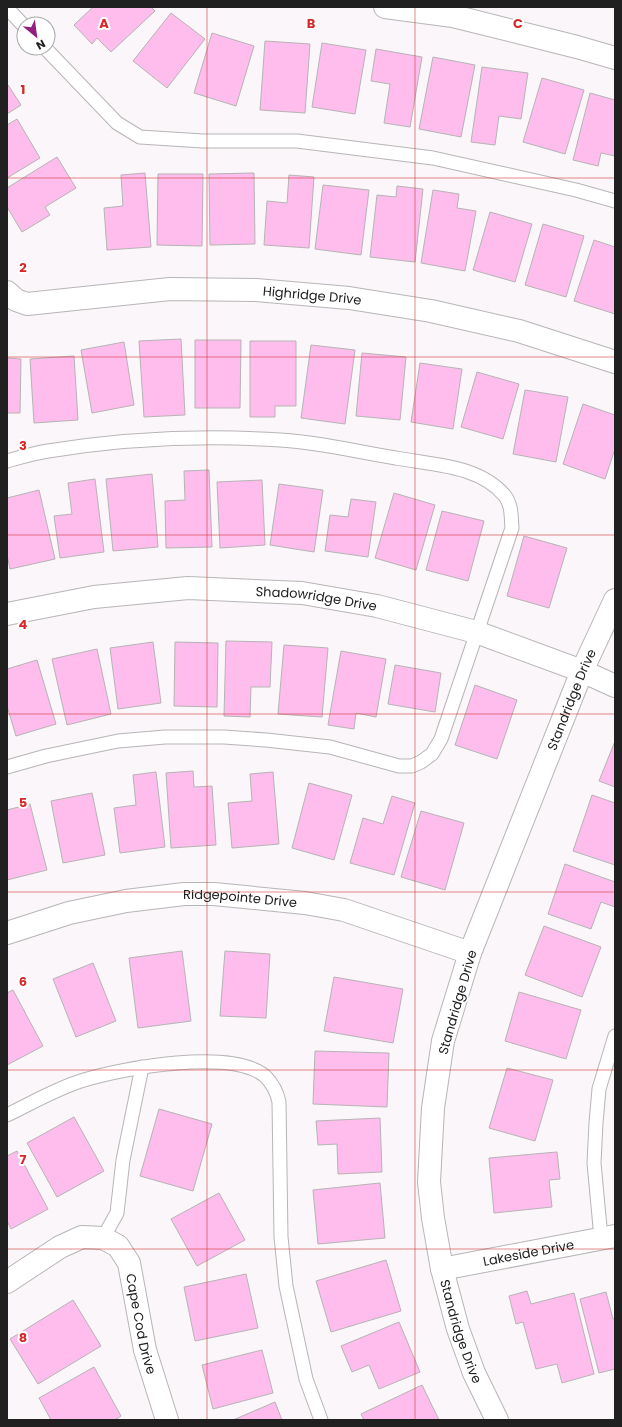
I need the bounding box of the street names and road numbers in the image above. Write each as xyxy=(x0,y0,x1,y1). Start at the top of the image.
street label: Highridge Drive xyxy=(262,282,363,310)
street label: Shadowridge Drive xyxy=(255,582,378,616)
street label: Standridge Drive xyxy=(542,646,601,753)
street label: Ridgepointe Drive xyxy=(183,885,298,912)
street label: Standridge Drive xyxy=(433,948,481,1057)
street label: Lakeside Drive xyxy=(481,1235,576,1271)
street label: Cape Cod Drive xyxy=(121,1272,161,1377)
street label: Standridge Drive xyxy=(435,1277,487,1387)

